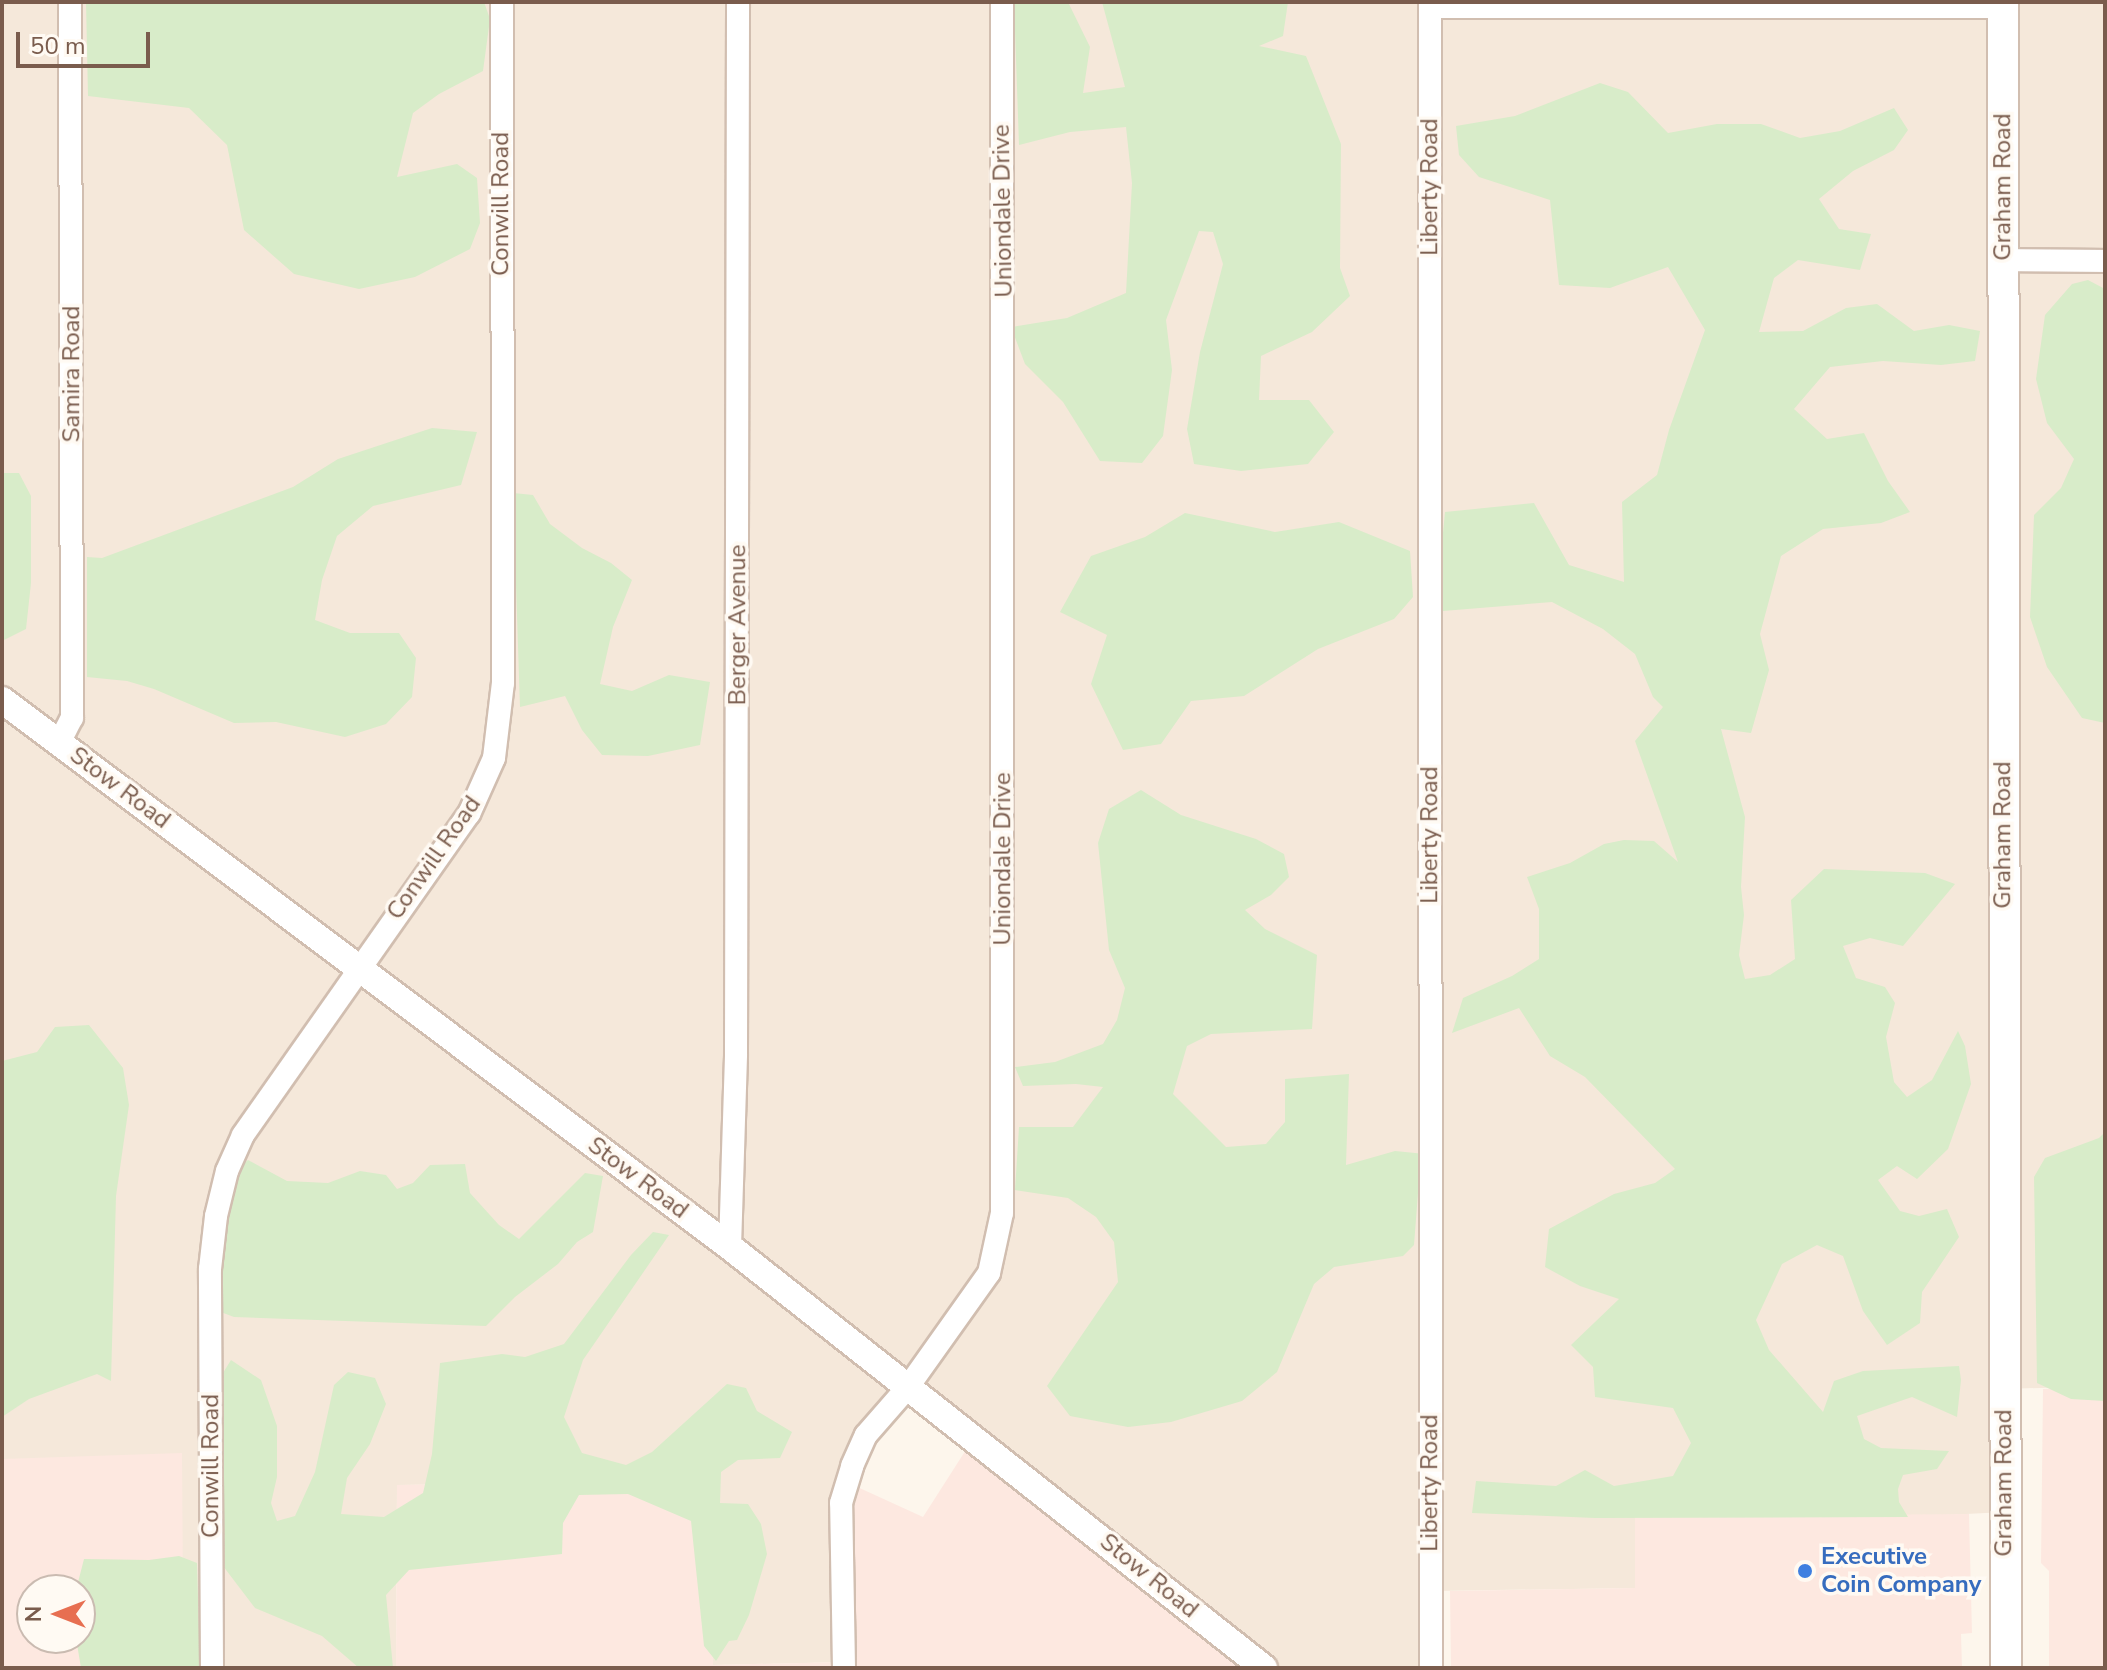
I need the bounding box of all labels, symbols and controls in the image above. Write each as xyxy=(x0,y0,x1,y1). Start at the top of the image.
scale bar xyxy=(20,16,154,66)
text: 50 m xyxy=(30,30,86,62)
street label: Graham Road xyxy=(1989,113,2017,261)
street label: Liberty Road xyxy=(1416,118,1444,256)
street label: Uniondale Drive xyxy=(987,124,1019,298)
street label: Conwill Road xyxy=(487,132,515,276)
street label: Samira Road xyxy=(58,306,86,442)
street label: Berger Avenue xyxy=(724,545,752,705)
street label: Stow Road xyxy=(64,741,176,835)
street label: Graham Road xyxy=(1989,761,2017,909)
street label: Liberty Road xyxy=(1416,766,1444,904)
street label: Uniondale Drive xyxy=(989,772,1017,946)
street label: Conwill Road xyxy=(381,791,487,925)
street label: Stow Road xyxy=(582,1131,694,1225)
street label: Conwill Road xyxy=(197,1394,225,1538)
street label: Graham Road xyxy=(1990,1409,2018,1557)
street label: Liberty Road xyxy=(1416,1414,1444,1552)
street label: Stow Road xyxy=(1094,1528,1204,1624)
place label: Executive Coin Company xyxy=(1821,1543,1981,1599)
marker: Executive Coin Company xyxy=(1796,1562,1814,1580)
north arrow xyxy=(16,1574,96,1654)
text: N xyxy=(19,1606,49,1622)

